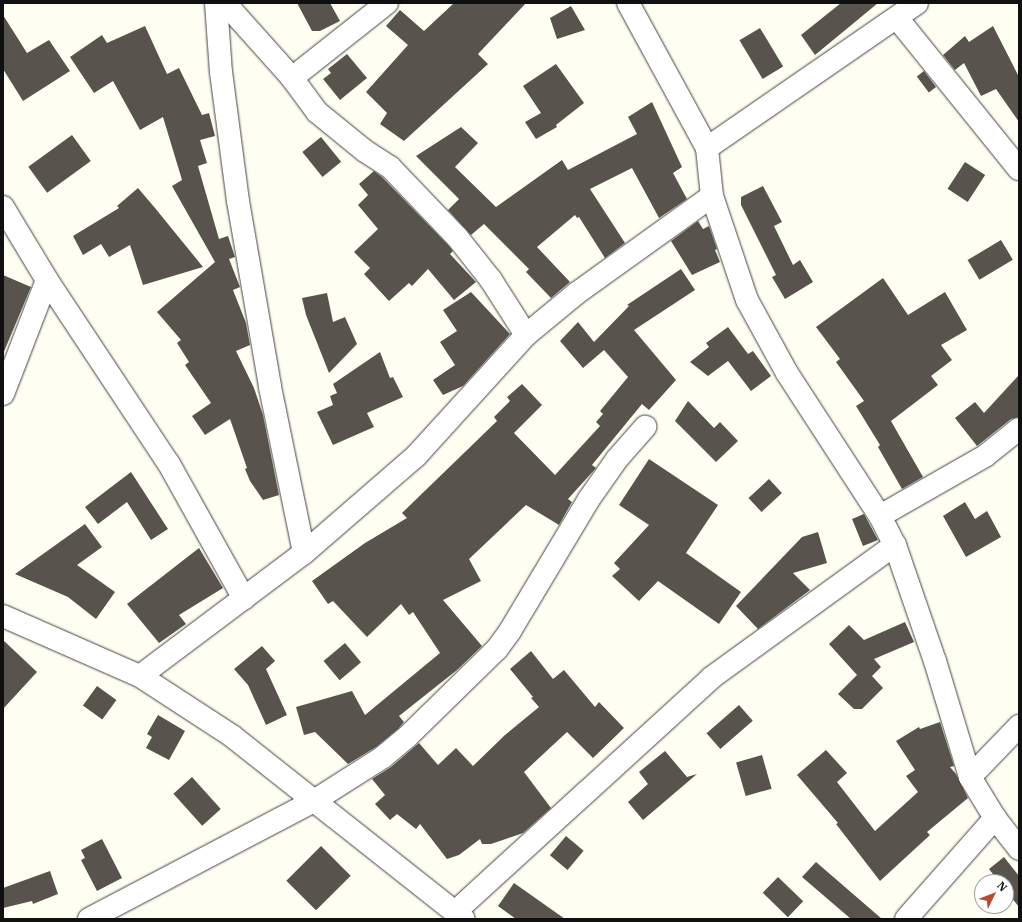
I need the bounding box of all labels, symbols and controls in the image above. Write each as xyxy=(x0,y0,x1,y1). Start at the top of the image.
north arrow xyxy=(974,874,1014,914)
text: N xyxy=(994,879,1010,894)

